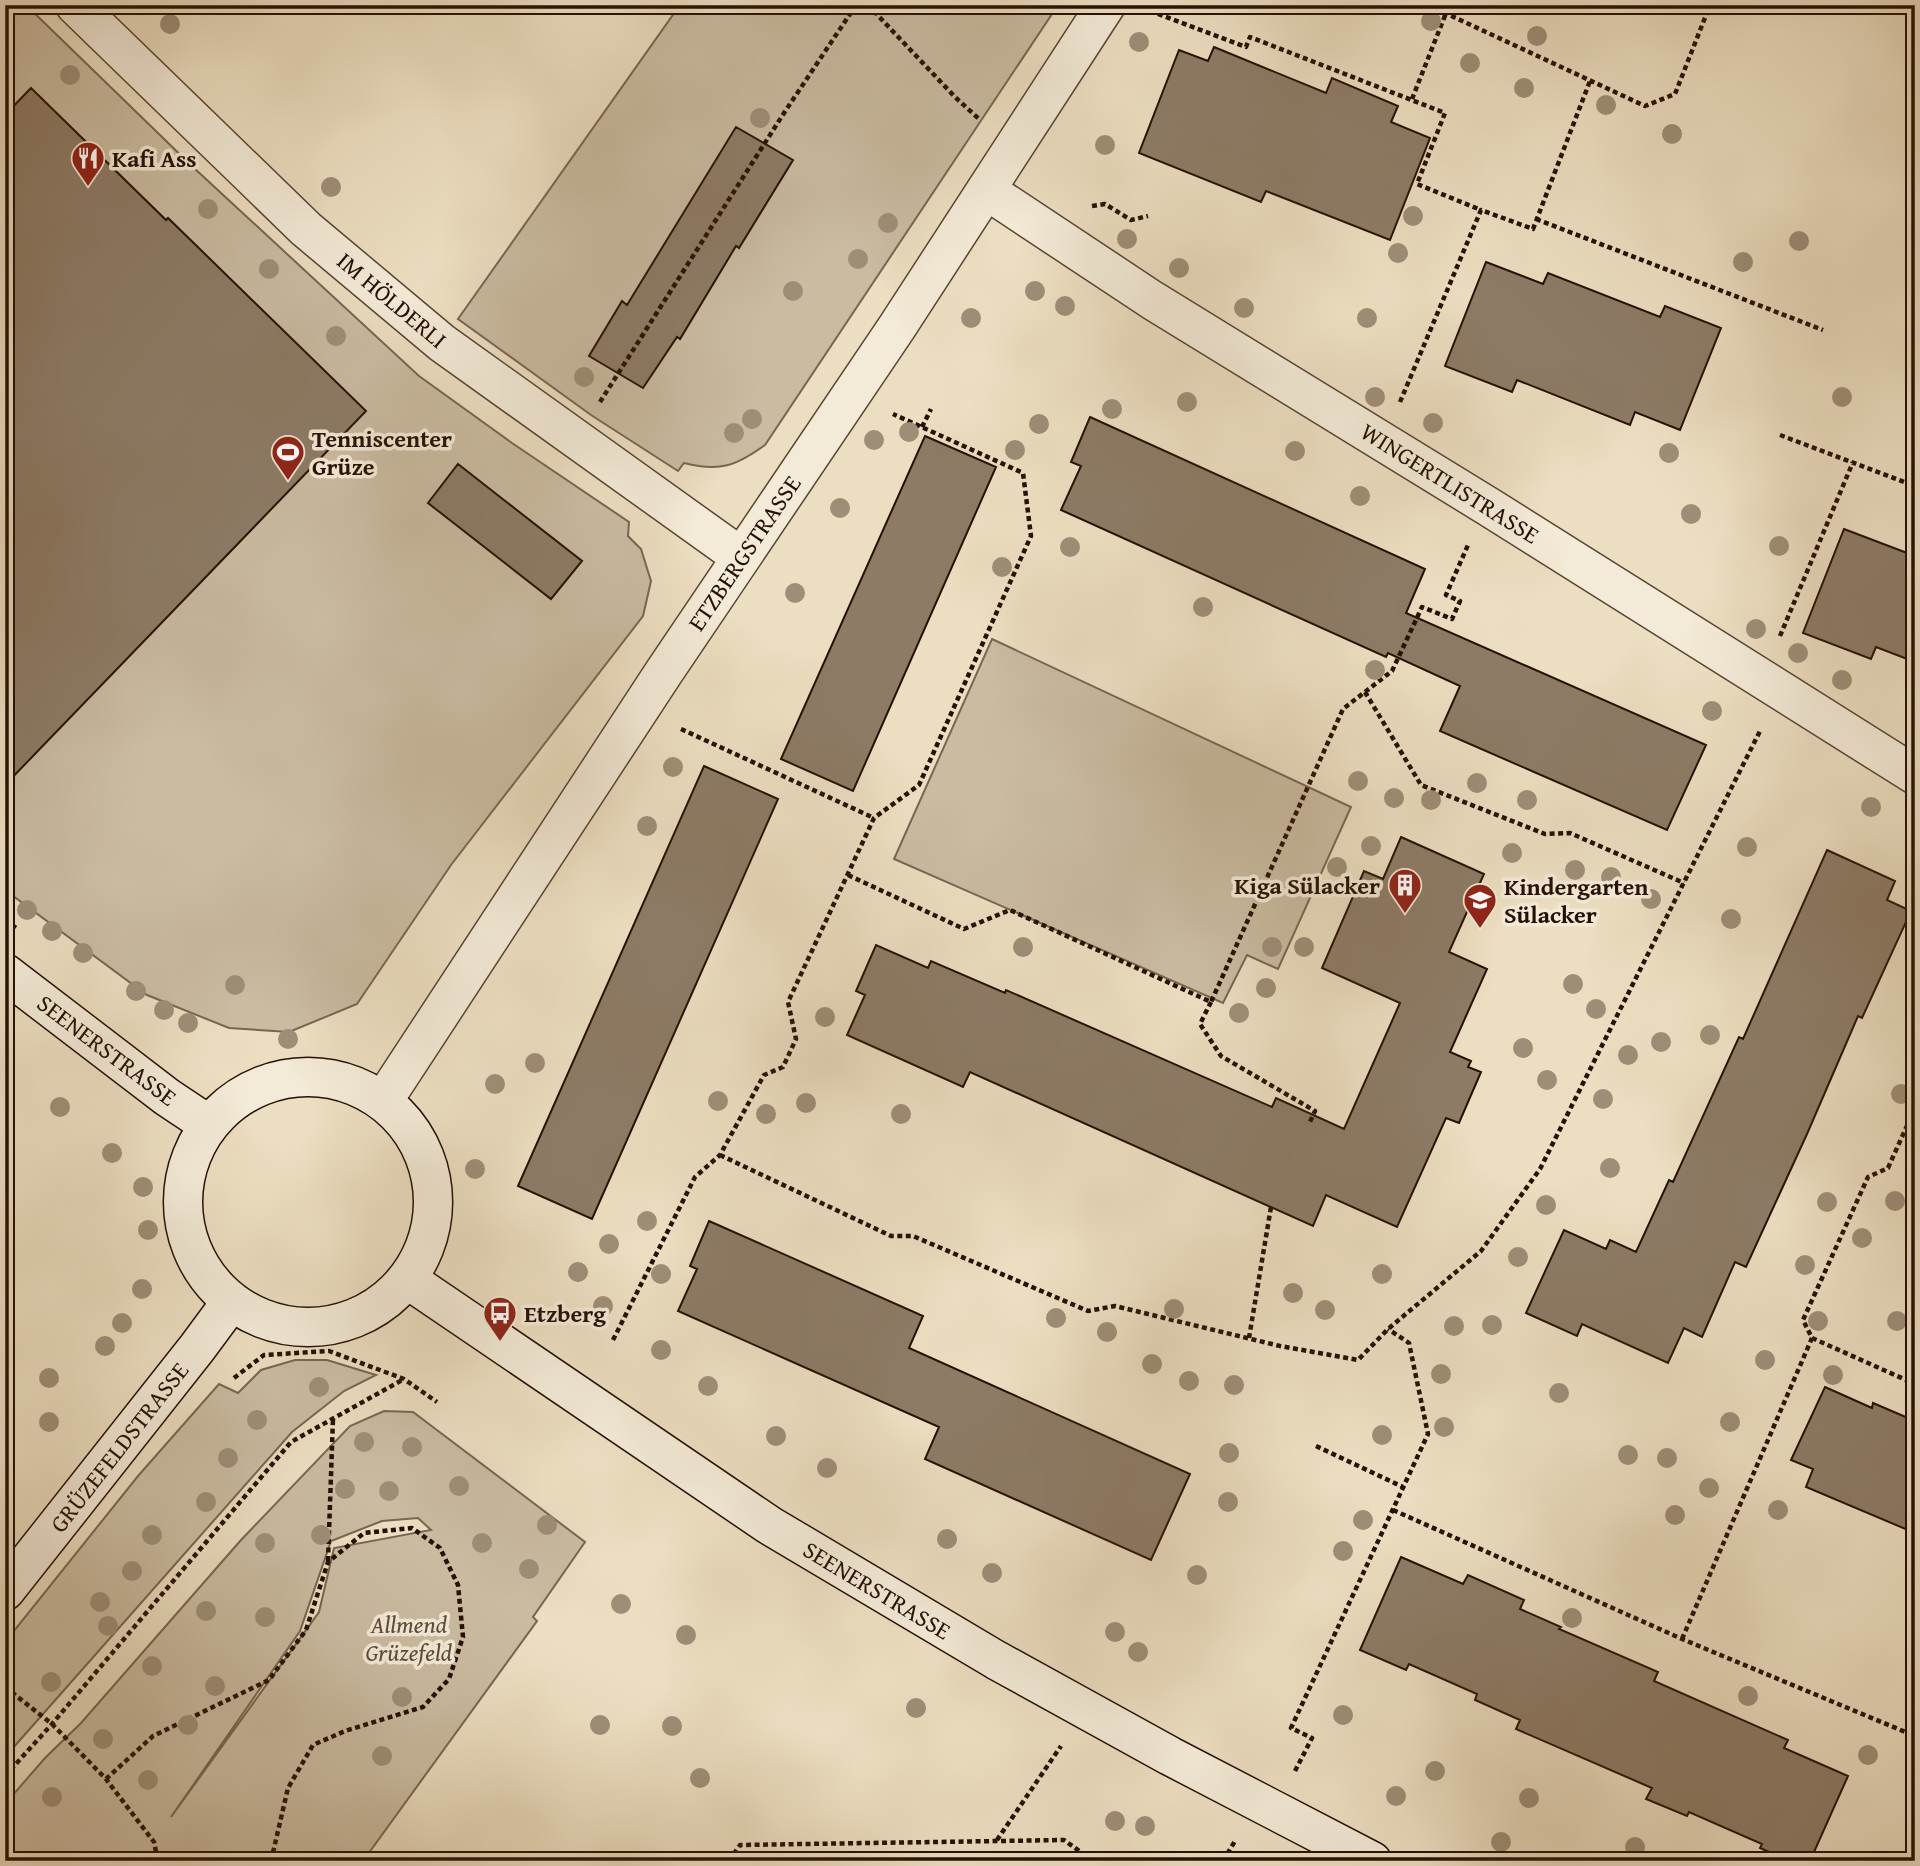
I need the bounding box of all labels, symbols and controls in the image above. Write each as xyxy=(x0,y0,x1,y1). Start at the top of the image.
restaurant icon: Kafi Ass xyxy=(69,139,107,188)
place label: Kafi Ass xyxy=(112,141,197,176)
street label: IM HÖLDERLI xyxy=(329,243,455,357)
street label: WINGERTLISTRASSE xyxy=(1354,414,1546,552)
place label: Tenniscenter Grüze xyxy=(312,421,452,484)
sports icon: Tenniscenter Grüze xyxy=(269,433,307,482)
street label: ETZBERGSTRASSE xyxy=(679,468,809,638)
building icon: Kiga Sülacker xyxy=(1386,866,1424,915)
place label: Kiga Sülacker xyxy=(1234,868,1380,903)
place label: Kindergarten Sülacker xyxy=(1504,869,1648,932)
school or university icon: Kindergarten Sülacker xyxy=(1461,881,1499,930)
street label: SEENERSTRASSE xyxy=(30,986,184,1114)
bus stop icon: Etzberg xyxy=(481,1294,519,1343)
place label: Etzberg xyxy=(524,1296,606,1331)
street label: GRÜZEFELDSTRASSE xyxy=(41,1354,197,1540)
street label: SEENERSTRASSE xyxy=(797,1532,957,1648)
park label: Allmend Grüzefeld xyxy=(366,1607,453,1670)

